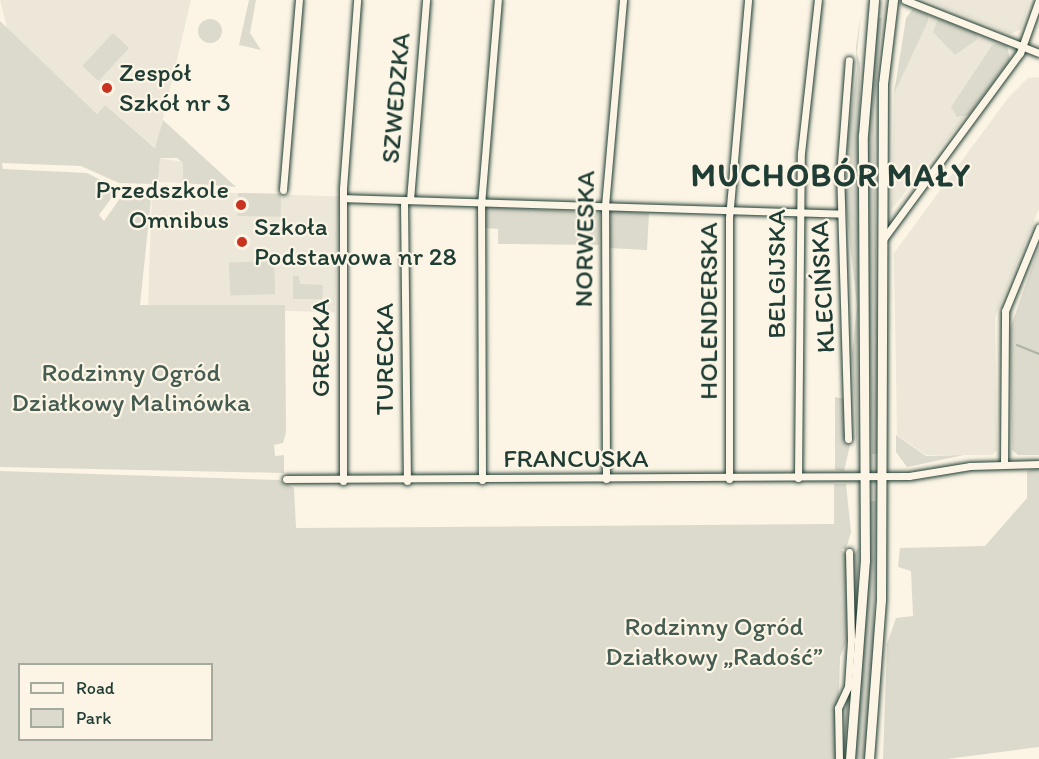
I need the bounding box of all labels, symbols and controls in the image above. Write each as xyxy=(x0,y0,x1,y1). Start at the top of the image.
street label: SZWEDZKA xyxy=(375,31,417,165)
place label: Zespół Szkół nr 3 xyxy=(119,57,230,118)
marker: Zespół Szkół nr 3 xyxy=(100,81,114,95)
district label: MUCHOBÓR MAŁY xyxy=(689,156,973,194)
street label: NORWESKA xyxy=(568,170,602,308)
place label: Przedszkole Omnibus xyxy=(96,174,229,236)
marker: Przedszkole Omnibus xyxy=(234,198,248,212)
street label: BELGIJSKA xyxy=(761,209,793,339)
place label: Szkoła Podstawowa nr 28 xyxy=(254,211,456,272)
street label: KLECIŃSKA xyxy=(804,220,842,354)
street label: HOLENDERSKA xyxy=(693,222,725,400)
marker: Szkoła Podstawowa nr 28 xyxy=(235,235,249,249)
street label: GRECKA xyxy=(305,299,337,397)
street label: TURECKA xyxy=(369,303,401,415)
park label: Rodzinny Ogród Działkowy Malinówka xyxy=(12,357,250,418)
street label: FRANCUSKA xyxy=(503,443,649,475)
park label: Rodzinny Ogród Działkowy „Radość” xyxy=(605,611,823,672)
legend xyxy=(18,663,213,741)
text: Road xyxy=(76,677,115,699)
text: Park xyxy=(76,707,111,729)

